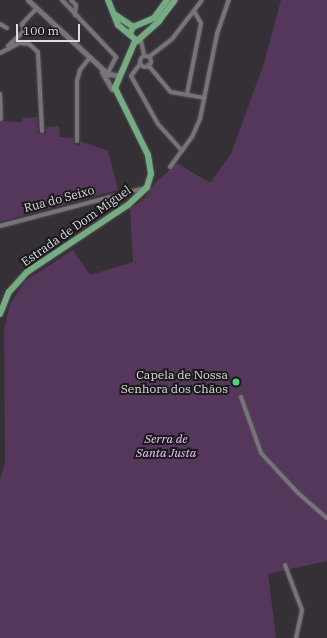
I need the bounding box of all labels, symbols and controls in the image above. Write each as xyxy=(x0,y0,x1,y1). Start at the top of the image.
scale bar xyxy=(18,16,82,42)
text: 100 m xyxy=(23,23,59,38)
street label: Estrada de Dom Miguel xyxy=(18,183,134,269)
street label: Rua do Seixo xyxy=(22,183,96,215)
place label: Capela de Nossa Senhora dos Chãos xyxy=(121,368,228,396)
marker: Capela de Nossa Senhora dos Chãos xyxy=(231,377,241,387)
park label: Serra de Santa Justa xyxy=(136,432,196,460)

